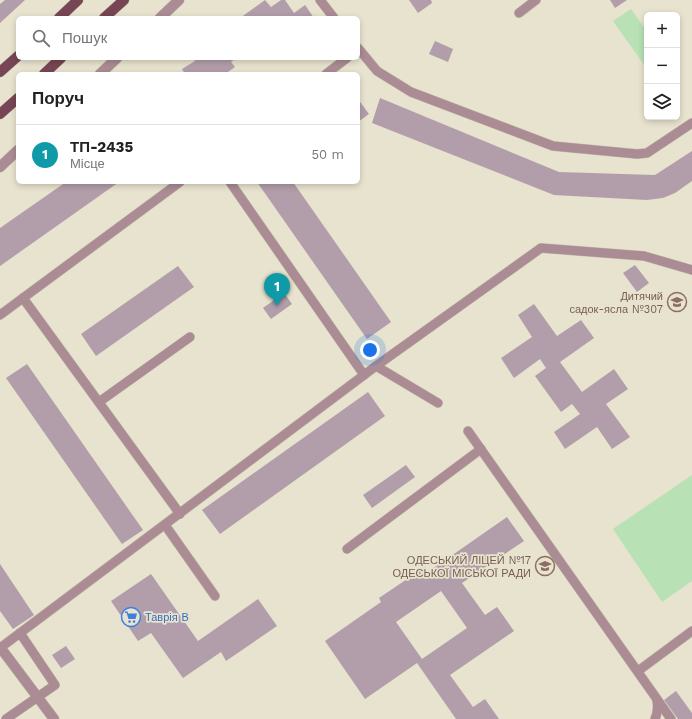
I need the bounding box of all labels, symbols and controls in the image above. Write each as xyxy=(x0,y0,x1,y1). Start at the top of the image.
map controls xyxy=(644,12,680,120)
button: + xyxy=(644,12,680,48)
search box xyxy=(16,16,360,60)
icon: search xyxy=(30,27,52,49)
text: Пошук xyxy=(62,29,107,47)
button: − xyxy=(644,48,680,84)
button: layers xyxy=(644,84,680,120)
text: Поруч xyxy=(32,88,84,108)
text: ТП-2435 xyxy=(70,138,133,156)
text: 1 xyxy=(42,147,48,162)
text: 50 m xyxy=(312,147,344,162)
text: Місце xyxy=(70,156,105,171)
pin: 1 xyxy=(264,273,290,306)
place label: Дитячий садок-ясла №307 xyxy=(569,290,663,316)
school or university icon: Дитячий садок-ясла №307 xyxy=(666,291,688,313)
your location xyxy=(360,340,380,360)
place label: ОДЕСЬКИЙ ЛІЦЕЙ №17 ОДЕСЬКОЇ МІСЬКОЇ РАДИ xyxy=(392,554,531,580)
school or university icon: ОДЕСЬКИЙ ЛІЦЕЙ №17 ОДЕСЬКОЇ МІСЬКОЇ РАДИ xyxy=(534,555,556,577)
supermarket icon: Таврія В xyxy=(120,606,142,628)
place label: Таврія В xyxy=(145,611,189,624)

